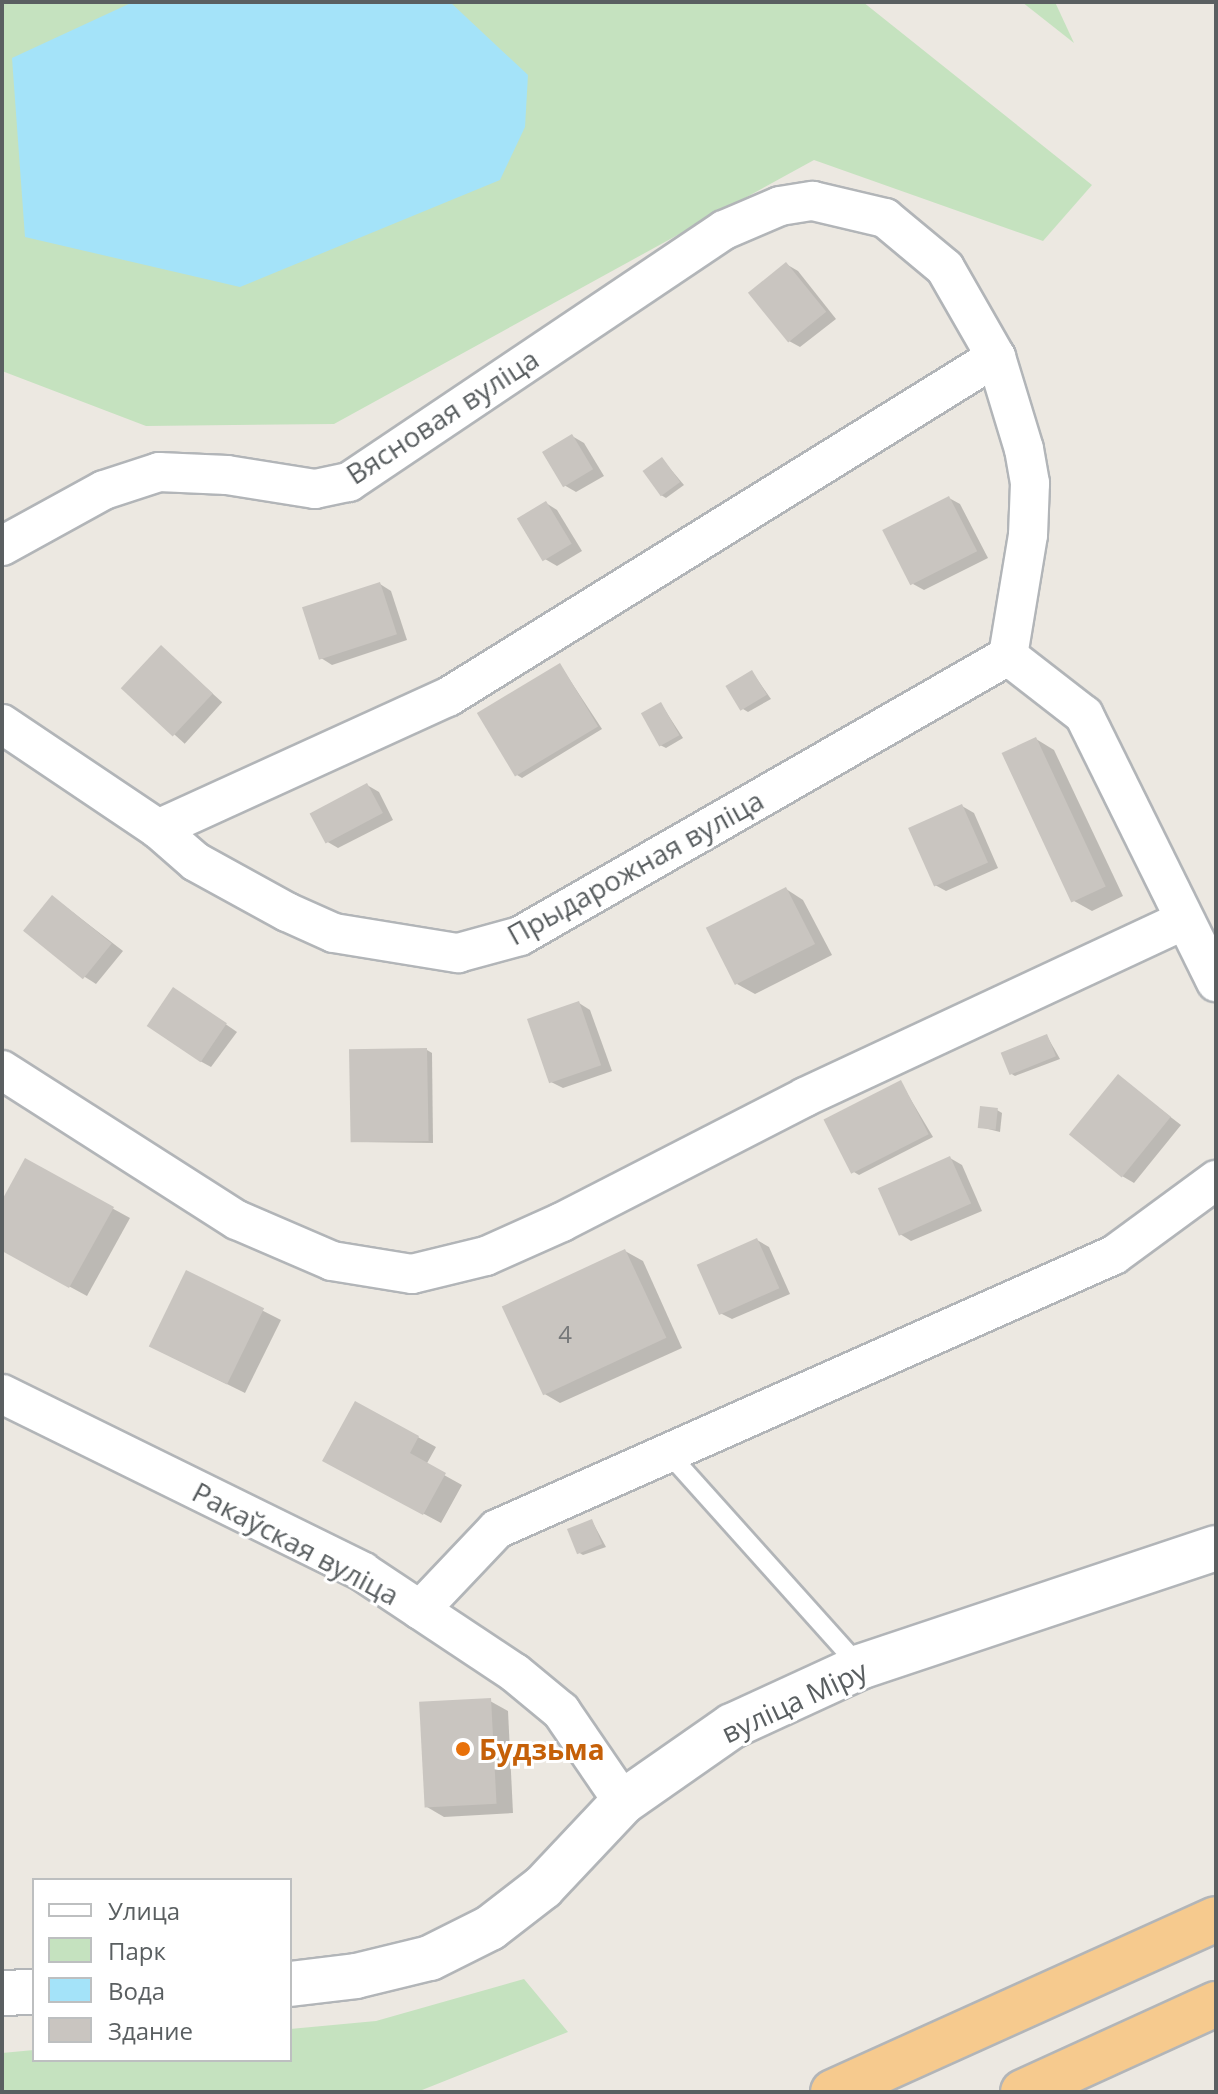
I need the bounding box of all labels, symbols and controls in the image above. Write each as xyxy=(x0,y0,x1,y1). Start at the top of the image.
street label: Вясновая вуліца xyxy=(340,341,544,491)
street label: Прыдарожная вуліца xyxy=(501,783,769,951)
house number: 4 xyxy=(558,1320,572,1348)
street label: Ракаўская вуліца xyxy=(187,1474,405,1612)
street label: вуліца Міру xyxy=(716,1653,872,1749)
place label: Будзьма xyxy=(479,1732,605,1766)
marker: Будзьма xyxy=(454,1740,472,1758)
legend xyxy=(32,1878,292,2062)
text: Улица xyxy=(108,1894,180,1927)
text: Парк xyxy=(108,1934,166,1967)
text: Вода xyxy=(108,1974,165,2007)
text: Здание xyxy=(108,2014,193,2047)

